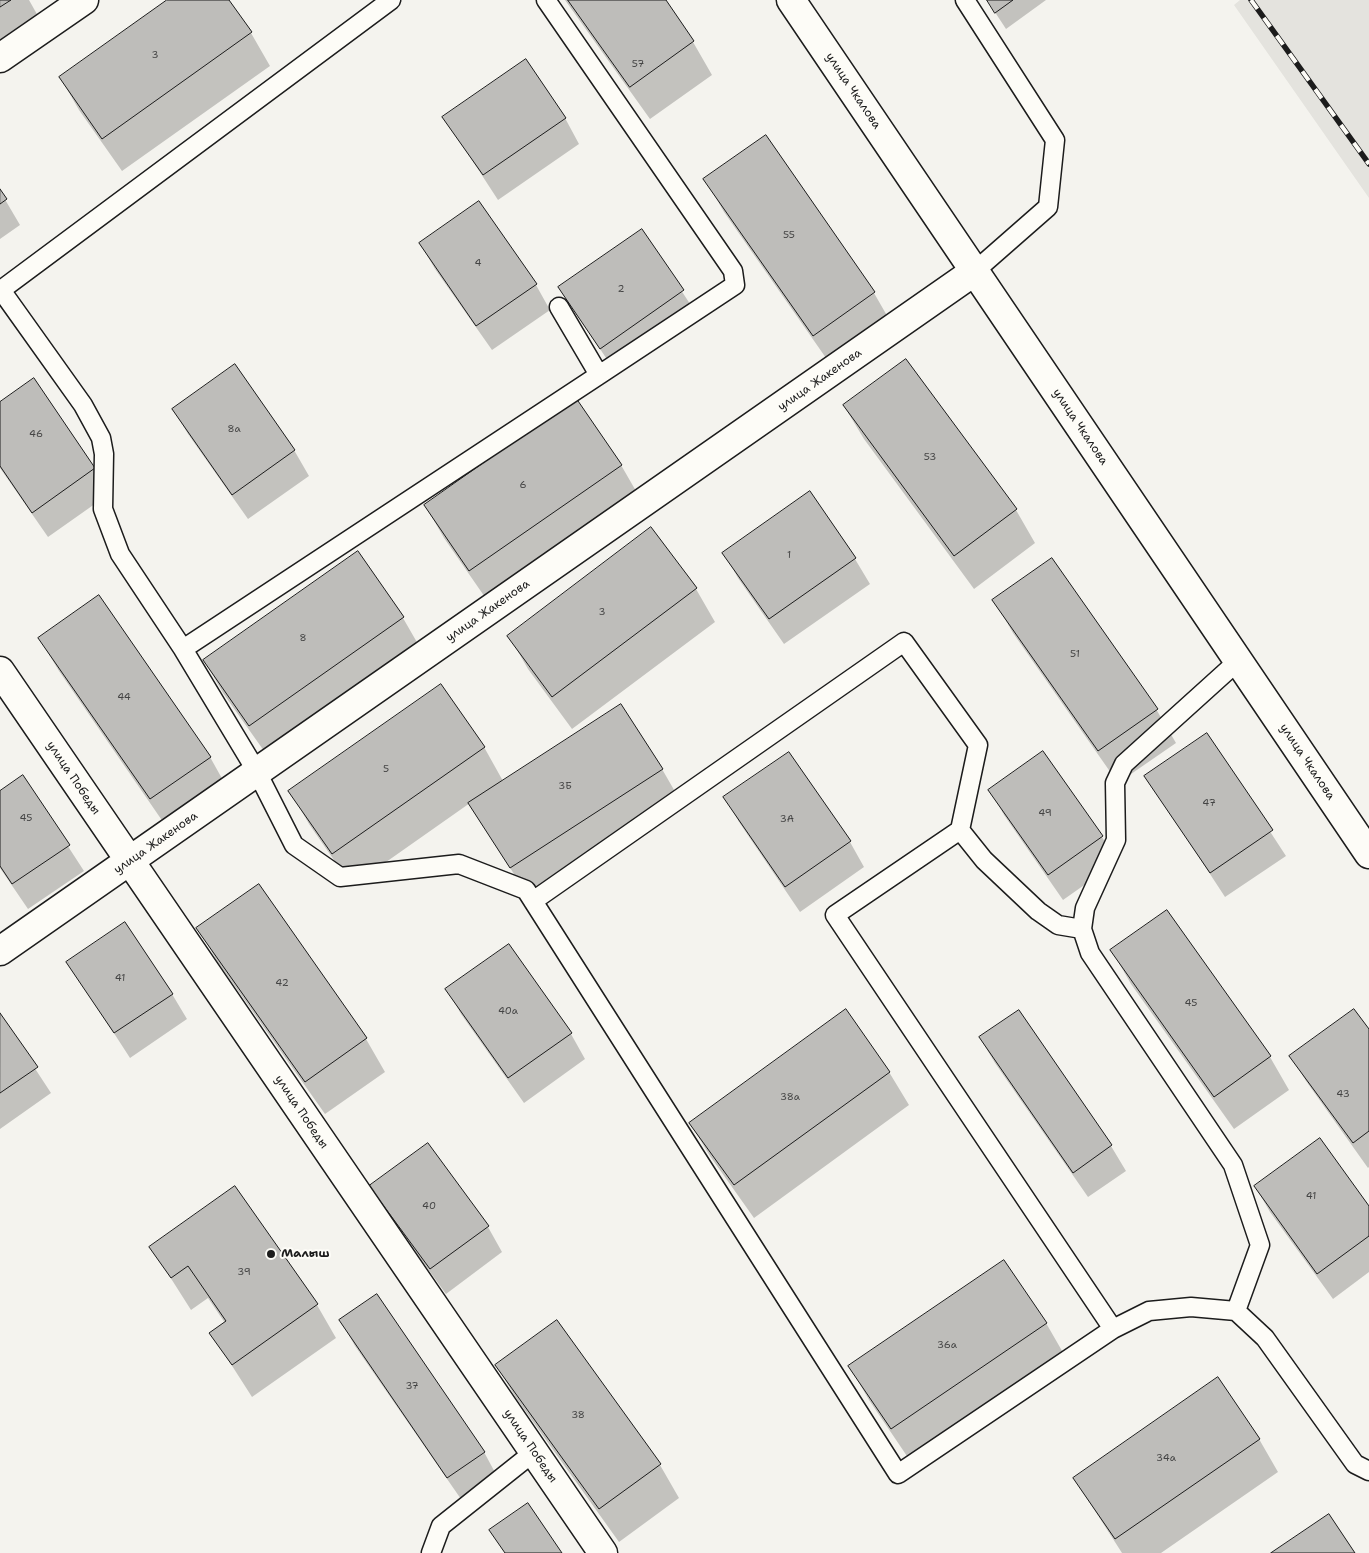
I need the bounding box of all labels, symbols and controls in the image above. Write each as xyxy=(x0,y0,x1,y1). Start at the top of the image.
house number: 3 xyxy=(152,49,158,61)
street label: улица Чкалова xyxy=(822,50,884,132)
house number: 57 xyxy=(632,58,644,70)
house number: 55 xyxy=(783,229,795,241)
house number: 4 xyxy=(475,257,481,269)
house number: 2 xyxy=(618,283,624,295)
street label: улица Жакенова xyxy=(775,346,865,414)
street label: улица Чкалова xyxy=(1049,386,1111,468)
house number: 8а xyxy=(227,423,241,435)
house number: 46 xyxy=(29,428,43,440)
house number: 53 xyxy=(924,451,936,463)
house number: 6 xyxy=(520,479,526,491)
house number: 1 xyxy=(787,549,791,561)
street label: улица Жакенова xyxy=(443,577,533,645)
house number: 3 xyxy=(599,606,605,618)
house number: 8 xyxy=(300,632,306,644)
house number: 51 xyxy=(1070,648,1080,660)
house number: 44 xyxy=(117,691,131,703)
street label: улица Чкалова xyxy=(1276,721,1338,803)
street label: улица Победы xyxy=(43,739,103,817)
house number: 5 xyxy=(383,763,389,775)
house number: 3Б xyxy=(558,780,572,792)
house number: 47 xyxy=(1202,797,1216,809)
house number: 49 xyxy=(1038,807,1052,819)
street label: улица Жакенова xyxy=(111,809,201,877)
house number: 45 xyxy=(20,812,32,824)
house number: 3А xyxy=(780,813,794,825)
house number: 41 xyxy=(115,972,125,984)
house number: 42 xyxy=(275,977,289,989)
house number: 45 xyxy=(1185,997,1197,1009)
house number: 40а xyxy=(498,1005,518,1017)
street label: улица Победы xyxy=(271,1073,331,1151)
house number: 43 xyxy=(1336,1088,1350,1100)
house number: 38а xyxy=(780,1091,800,1103)
house number: 41 xyxy=(1306,1190,1316,1202)
house number: 40 xyxy=(422,1200,436,1212)
place label: Малыш xyxy=(281,1247,329,1261)
marker: Малыш xyxy=(265,1248,277,1260)
house number: 39 xyxy=(237,1266,251,1278)
house number: 36а xyxy=(937,1339,957,1351)
house number: 37 xyxy=(405,1380,419,1392)
street label: улица Победы xyxy=(500,1407,560,1485)
house number: 38 xyxy=(571,1409,585,1421)
house number: 34а xyxy=(1156,1452,1176,1464)

